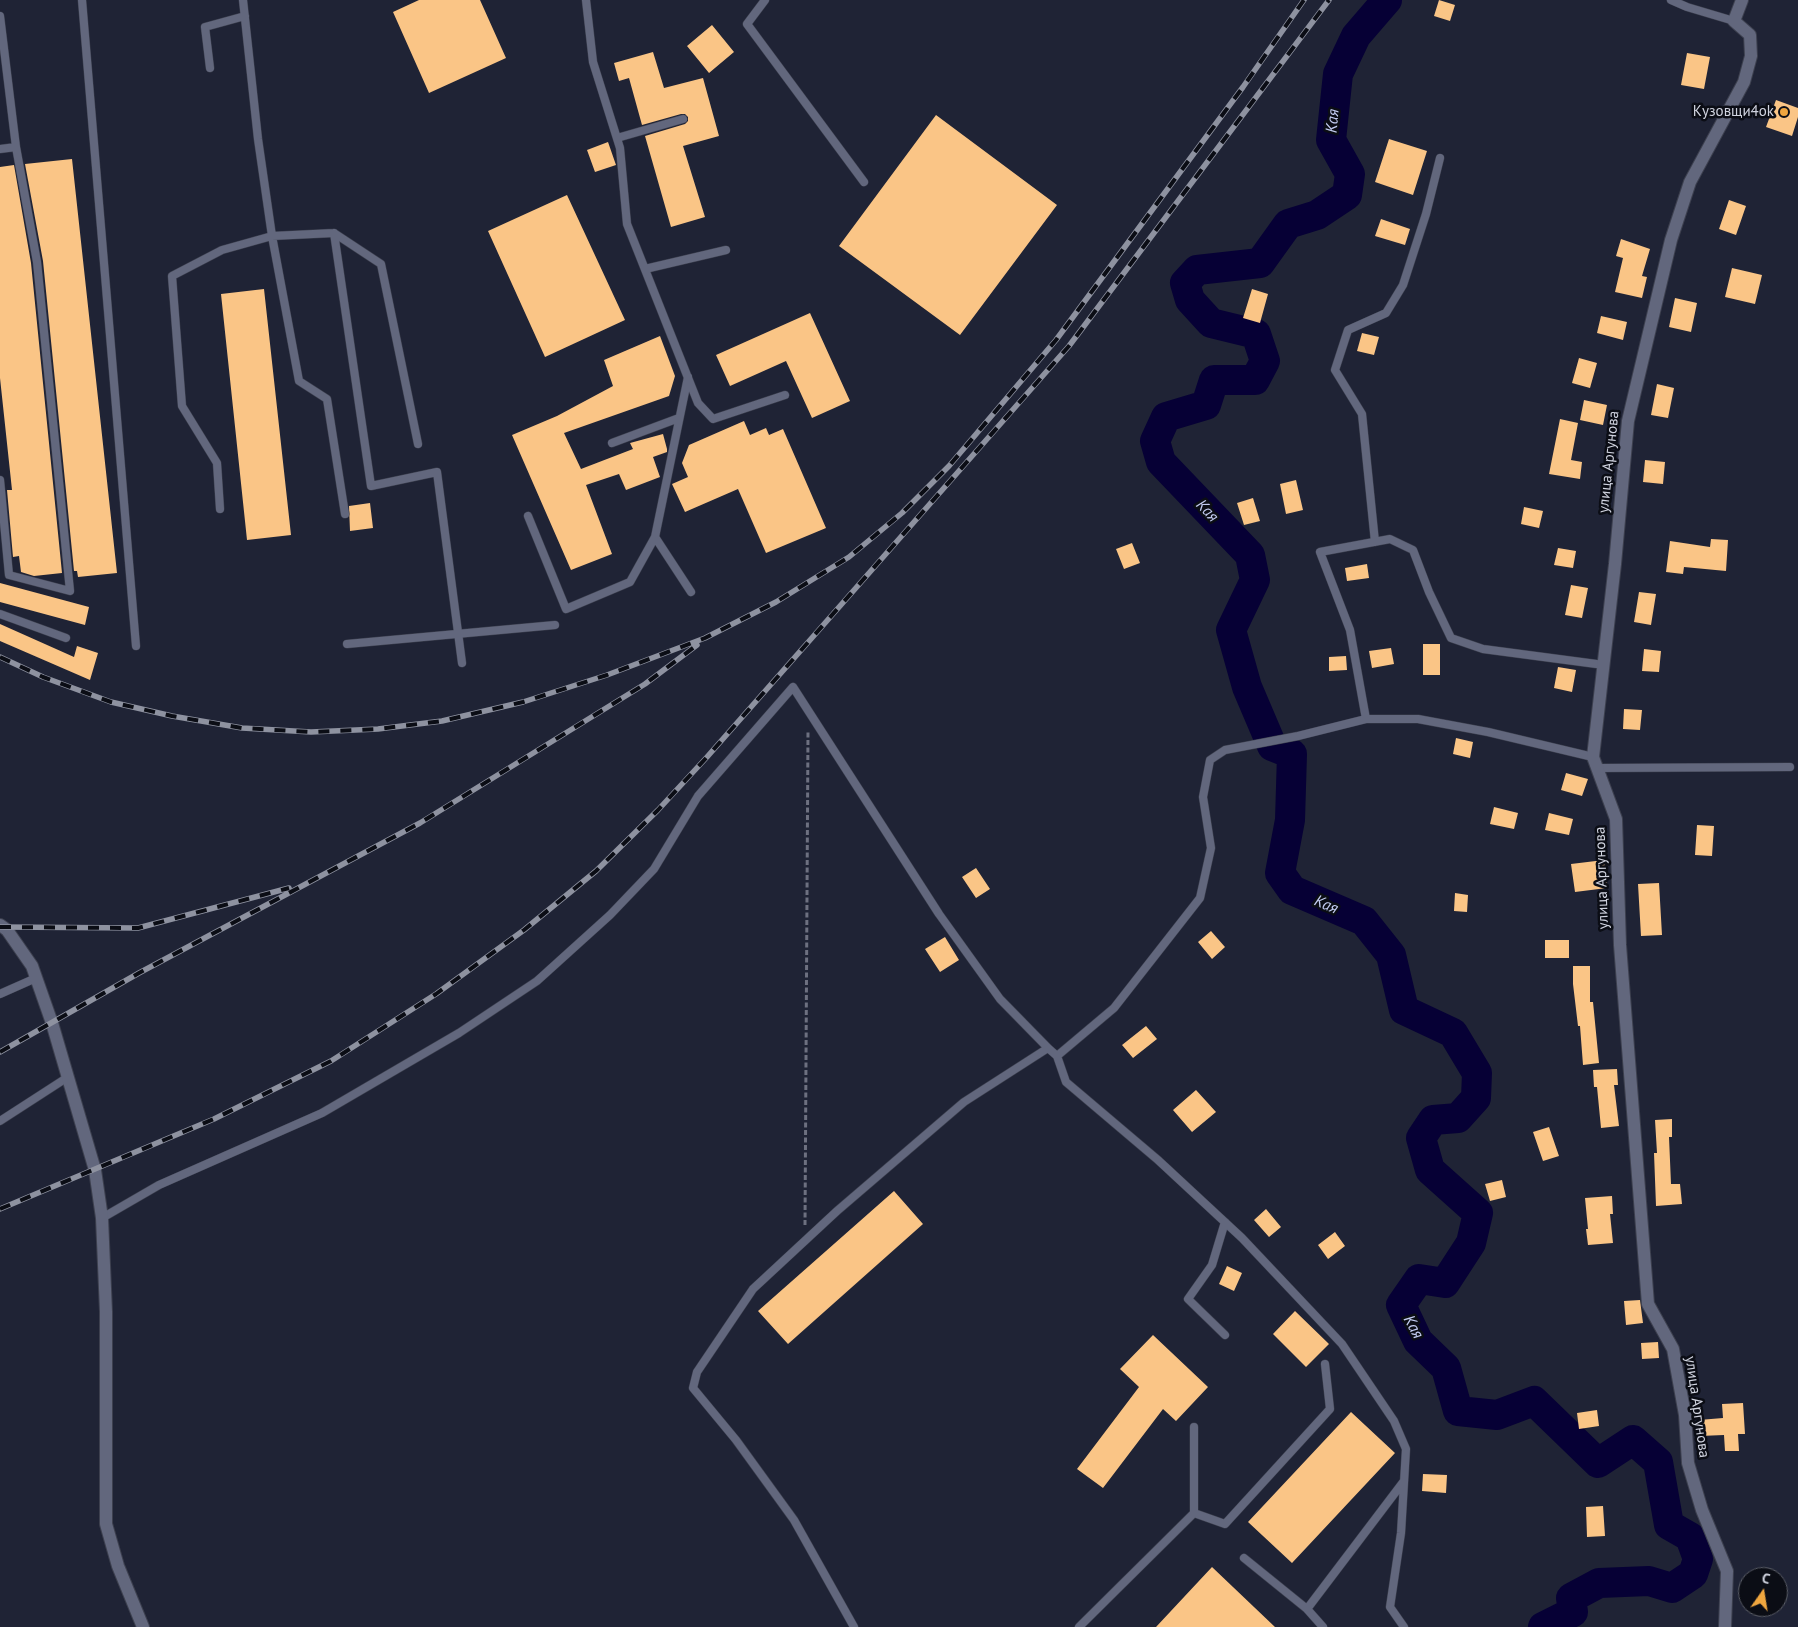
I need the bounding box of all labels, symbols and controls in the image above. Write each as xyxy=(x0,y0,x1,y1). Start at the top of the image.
place label: Кузовщи4оk xyxy=(1693,103,1774,121)
marker: Кузовщи4оk xyxy=(1778,106,1790,118)
water label: Кая xyxy=(1322,108,1344,134)
street label: улица Аргунова xyxy=(1595,410,1623,514)
water label: Кая xyxy=(1192,496,1222,526)
street label: улица Аргунова xyxy=(1591,826,1613,930)
water label: Кая xyxy=(1311,891,1341,919)
water label: Кая xyxy=(1399,1312,1427,1342)
street label: улица Аргунова xyxy=(1681,1355,1713,1459)
north arrow xyxy=(1738,1567,1788,1617)
text: С xyxy=(1760,1569,1772,1588)

